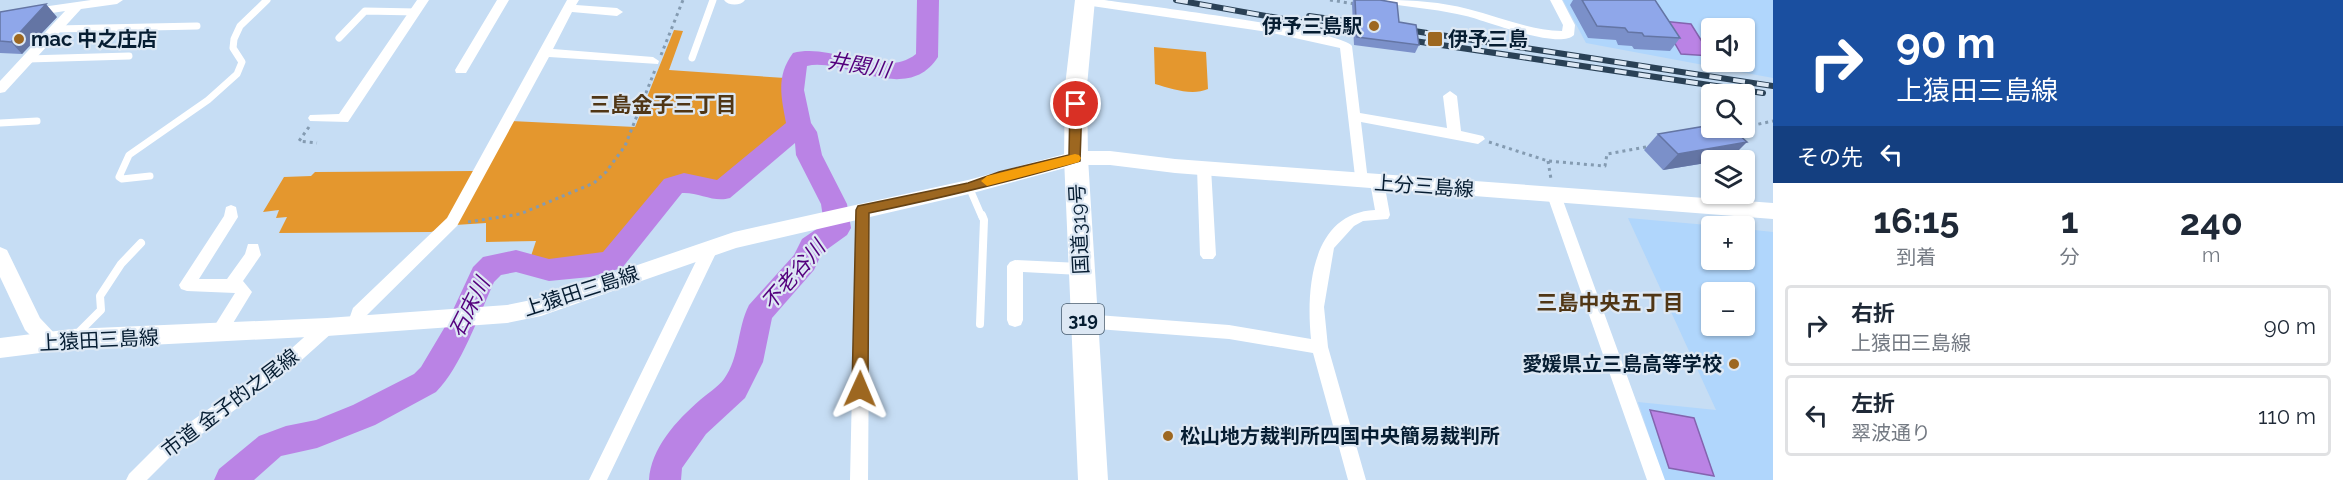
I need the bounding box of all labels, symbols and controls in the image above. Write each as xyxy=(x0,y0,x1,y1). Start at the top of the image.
place label: 伊予三島駅 xyxy=(1262,14,1362,38)
map controls xyxy=(1701,18,1755,336)
button: sound xyxy=(1701,18,1755,72)
marker: 伊予三島駅 xyxy=(1367,19,1381,33)
text: 90 m xyxy=(1896,19,1996,68)
icon: right xyxy=(1797,24,1875,102)
place label: mac 中之庄店 xyxy=(31,27,157,51)
place label: 伊予三島 xyxy=(1448,27,1528,51)
marker: 伊予三島 xyxy=(1426,30,1444,48)
marker: mac 中之庄店 xyxy=(12,32,26,46)
water label: 井関川 xyxy=(826,48,894,83)
text: 上猿田三島線 xyxy=(1896,75,2058,106)
pin xyxy=(1050,78,1101,129)
button: search xyxy=(1701,84,1755,138)
icon: arrive xyxy=(1059,87,1092,120)
district label: 三島金子三丁目 xyxy=(590,92,737,117)
icon: left xyxy=(1875,138,1908,171)
text: その先 xyxy=(1797,144,1863,170)
button: layers xyxy=(1701,150,1755,204)
street label: 上分三島線 xyxy=(1373,171,1475,201)
street label: 国道319号 xyxy=(1065,183,1093,275)
text: 16:15 xyxy=(1873,199,1959,241)
text: 1 xyxy=(2061,199,2079,241)
text: 240 xyxy=(2180,201,2243,243)
button: + xyxy=(1701,216,1755,270)
water label: 不老谷川 xyxy=(756,234,831,315)
text: m xyxy=(2202,243,2221,267)
text: 到着 xyxy=(1896,245,1936,269)
text: 分 xyxy=(2060,245,2080,269)
street label: 上猿田三島線 xyxy=(520,261,642,321)
water label: 石床川 xyxy=(444,271,495,341)
button: − xyxy=(1701,282,1755,336)
district label: 三島中央五丁目 xyxy=(1537,290,1684,315)
text: 右折 xyxy=(1851,300,1895,326)
road number: 319 xyxy=(1062,304,1104,334)
icon: right xyxy=(1800,309,1833,342)
text: 90 m xyxy=(2264,313,2316,339)
street label: 上猿田三島線 xyxy=(38,325,160,355)
text: 上猿田三島線 xyxy=(1851,331,1971,355)
street label: 市道 金子的之尾線 xyxy=(157,344,303,462)
place label: 愛媛県立三島高等学校 xyxy=(1522,352,1722,376)
position arrow xyxy=(828,357,892,421)
marker: 愛媛県立三島高等学校 xyxy=(1727,357,1741,371)
text: 左折 xyxy=(1851,390,1895,416)
icon: left xyxy=(1800,399,1833,432)
text: 110 m xyxy=(2258,403,2316,429)
text: 翠波通り xyxy=(1851,421,1931,445)
place label: 松山地方裁判所四国中央簡易裁判所 xyxy=(1180,424,1500,448)
marker: 松山地方裁判所四国中央簡易裁判所 xyxy=(1161,429,1175,443)

